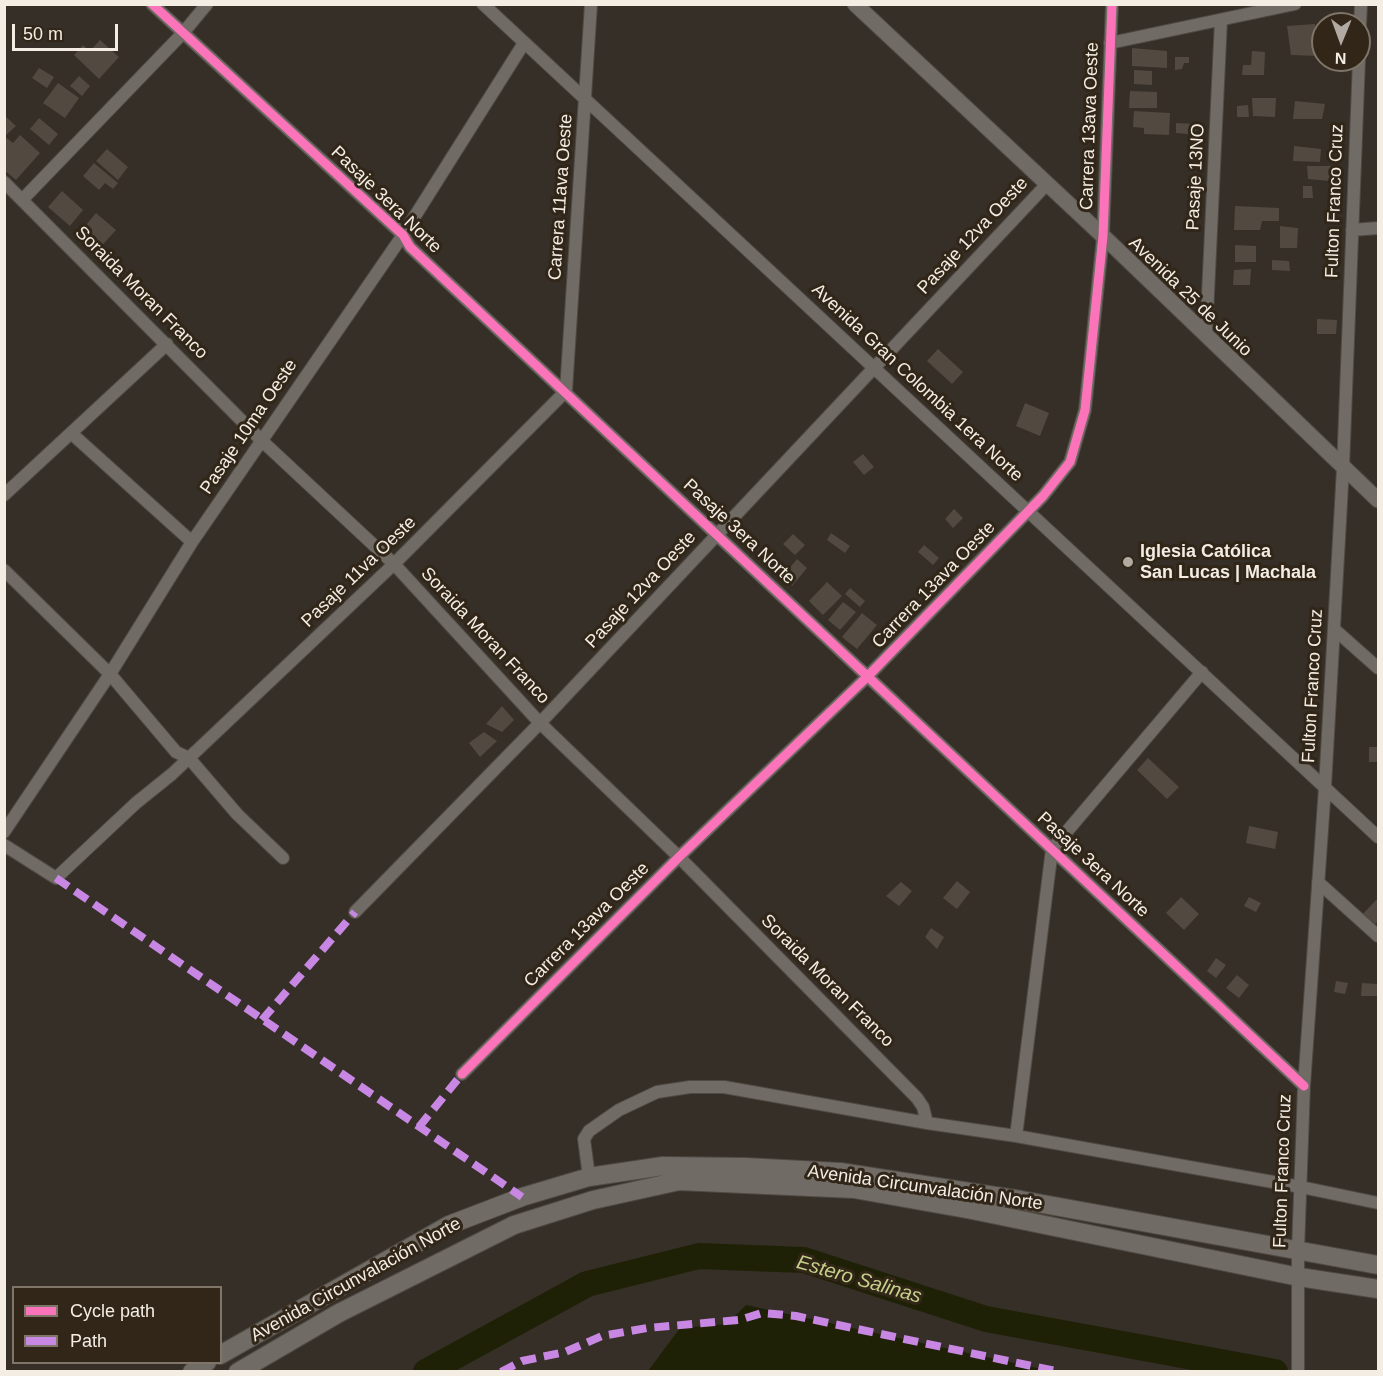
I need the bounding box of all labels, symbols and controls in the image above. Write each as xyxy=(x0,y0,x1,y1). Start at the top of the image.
scale bar xyxy=(15,12,122,50)
north arrow xyxy=(1311,12,1371,72)
text: 50 m xyxy=(23,24,63,44)
street label: Carrera 13ava Oeste xyxy=(1076,42,1104,210)
text: N xyxy=(1335,50,1347,67)
street label: Carrera 11ava Oeste xyxy=(544,113,578,281)
street label: Pasaje 13NO xyxy=(1182,123,1210,231)
street label: Fulton Franco Cruz xyxy=(1322,124,1348,278)
street label: Pasaje 3era Norte xyxy=(326,142,446,258)
street label: Pasaje 12va Oeste xyxy=(913,173,1033,299)
street label: Soraida Moran Franco xyxy=(70,222,212,364)
street label: Avenida 25 de Junio xyxy=(1124,233,1256,361)
street label: Avenida Gran Colombia 1era Norte xyxy=(807,279,1027,487)
street label: Pasaje 10ma Oeste xyxy=(196,355,302,499)
street label: Pasaje 3era Norte xyxy=(679,475,799,589)
street label: Pasaje 11va Oeste xyxy=(297,512,421,632)
street label: Carrera 13ava Oeste xyxy=(868,517,1000,653)
street label: Pasaje 12va Oeste xyxy=(581,527,701,653)
place label: Iglesia Católica San Lucas | Machala xyxy=(1140,541,1316,584)
marker: Iglesia Católica San Lucas | Machala xyxy=(1121,555,1135,569)
street label: Soraida Moran Franco xyxy=(416,563,554,709)
street label: Fulton Franco Cruz xyxy=(1298,609,1328,763)
street label: Pasaje 3era Norte xyxy=(1033,808,1153,922)
street label: Carrera 13ava Oeste xyxy=(520,858,654,992)
street label: Soraida Moran Franco xyxy=(756,910,898,1052)
street label: Fulton Franco Cruz xyxy=(1270,1094,1296,1248)
street label: Avenida Circunvalación Norte xyxy=(806,1161,1044,1215)
street label: Avenida Circunvalación Norte xyxy=(247,1213,465,1347)
water label: Estero Salinas xyxy=(794,1251,924,1309)
legend xyxy=(12,1286,222,1364)
text: Cycle path xyxy=(70,1301,155,1321)
text: Path xyxy=(70,1331,107,1351)

